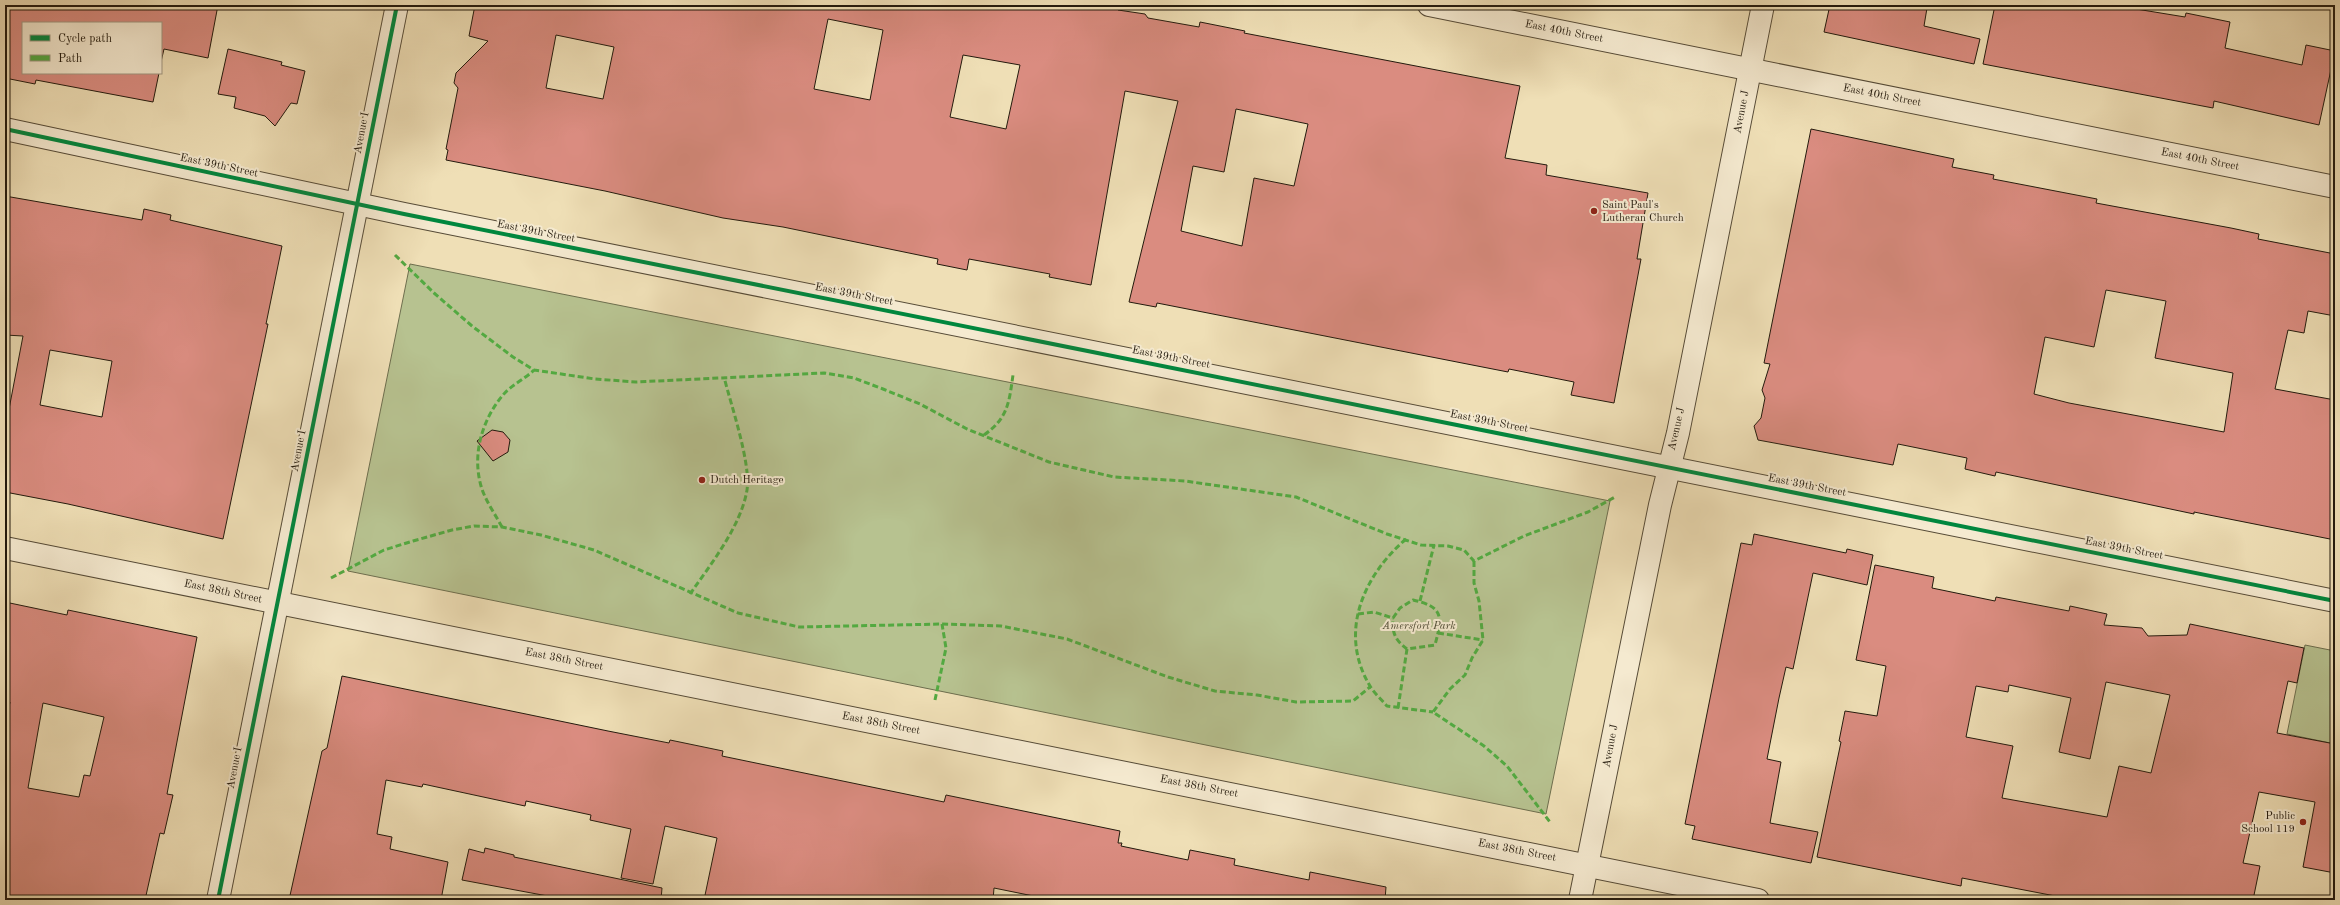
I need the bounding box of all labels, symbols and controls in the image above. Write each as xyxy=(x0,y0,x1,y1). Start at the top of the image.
street label: East 40th Street xyxy=(1524,19,1604,45)
legend xyxy=(22,22,162,74)
text: Cycle path xyxy=(58,33,113,45)
text: Path xyxy=(58,53,83,65)
street label: East 40th Street xyxy=(1842,83,1922,109)
street label: Avenue J xyxy=(1732,89,1752,135)
street label: Avenue I xyxy=(353,111,371,155)
street label: East 40th Street xyxy=(2160,147,2240,173)
street label: East 39th Street xyxy=(179,152,259,180)
place label: Saint Paul's Lutheran Church xyxy=(1602,200,1684,224)
marker: Saint Paul's Lutheran Church xyxy=(1589,206,1599,216)
street label: East 39th Street xyxy=(496,219,576,245)
street label: East 39th Street xyxy=(814,282,894,308)
street label: East 39th Street xyxy=(1131,345,1211,371)
street label: Avenue J xyxy=(1667,406,1687,452)
street label: East 39th Street xyxy=(1449,409,1529,435)
street label: Avenue I xyxy=(290,429,308,473)
street label: East 39th Street xyxy=(1767,473,1847,499)
marker: Dutch Heritage xyxy=(697,475,707,485)
place label: Dutch Heritage xyxy=(710,475,784,486)
street label: East 39th Street xyxy=(2084,536,2164,562)
street label: East 38th Street xyxy=(183,578,263,606)
park label: Amersfort Park xyxy=(1381,621,1456,632)
street label: East 38th Street xyxy=(524,647,604,673)
street label: East 38th Street xyxy=(841,711,921,737)
street label: Avenue J xyxy=(1601,723,1621,769)
street label: Avenue I xyxy=(226,746,244,790)
street label: East 38th Street xyxy=(1159,774,1239,800)
place label: Public School 119 xyxy=(2241,811,2295,835)
marker: Public School 119 xyxy=(2298,817,2308,827)
street label: East 38th Street xyxy=(1477,838,1557,864)

